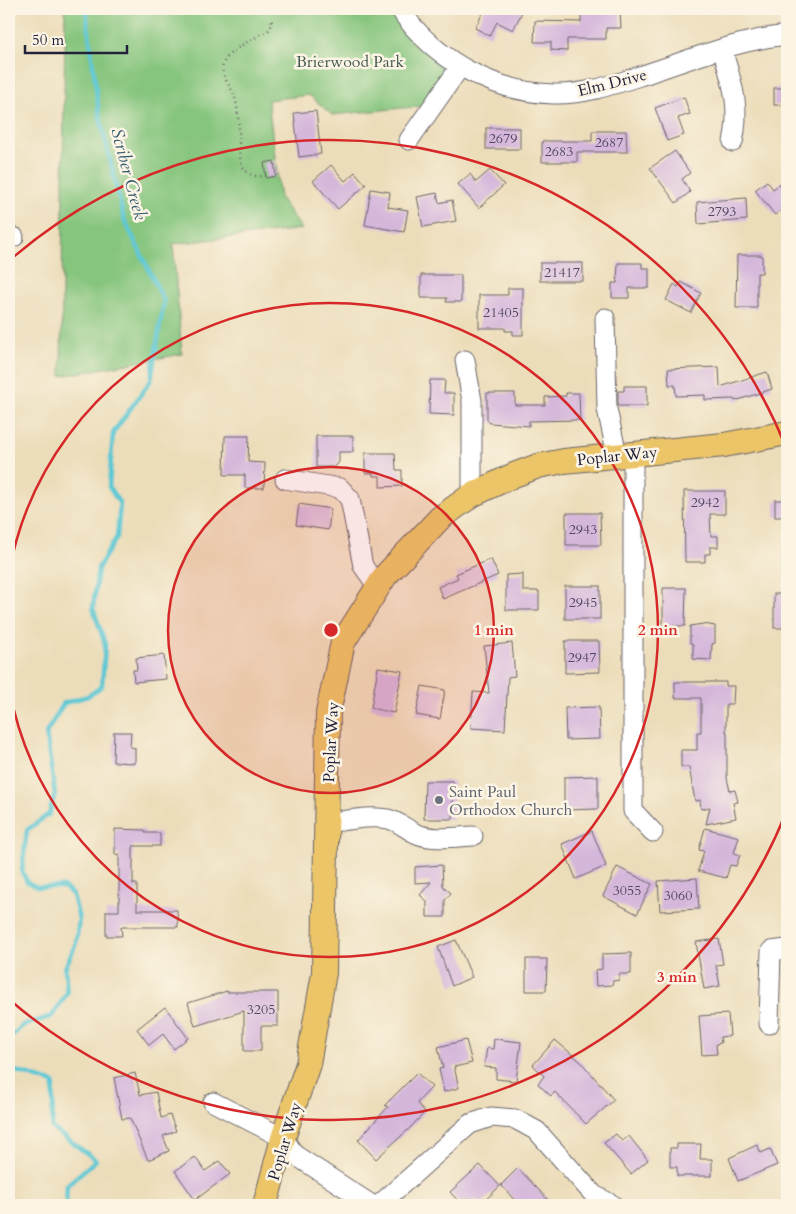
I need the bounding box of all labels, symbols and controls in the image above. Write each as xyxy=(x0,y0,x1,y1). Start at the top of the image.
scale bar xyxy=(25,22,128,54)
text: 50 m xyxy=(32,30,64,50)
park label: Brierwood Park xyxy=(296,51,404,73)
street label: Elm Drive xyxy=(575,64,649,102)
water label: Scriber Creek xyxy=(104,125,153,223)
house number: 2679 xyxy=(489,129,517,148)
house number: 2687 xyxy=(595,133,623,152)
house number: 2683 xyxy=(545,142,573,161)
house number: 2793 xyxy=(708,202,736,221)
house number: 21417 xyxy=(544,263,580,282)
house number: 21405 xyxy=(483,303,519,322)
street label: Poplar Way xyxy=(576,441,659,471)
house number: 2942 xyxy=(691,493,719,512)
house number: 2943 xyxy=(569,520,597,539)
house number: 2945 xyxy=(569,593,597,612)
text: 1 min xyxy=(474,620,514,640)
text: 2 min xyxy=(638,620,678,640)
centre of rings xyxy=(322,621,340,639)
house number: 2947 xyxy=(568,648,596,667)
street label: Poplar Way xyxy=(318,701,344,783)
place label: Saint Paul Orthodox Church xyxy=(449,781,572,821)
marker: Saint Paul Orthodox Church xyxy=(433,794,445,806)
house number: 3055 xyxy=(613,881,641,900)
house number: 3060 xyxy=(664,886,692,905)
text: 3 min xyxy=(657,967,697,987)
house number: 3205 xyxy=(247,1000,275,1019)
street label: Poplar Way xyxy=(263,1099,307,1183)

